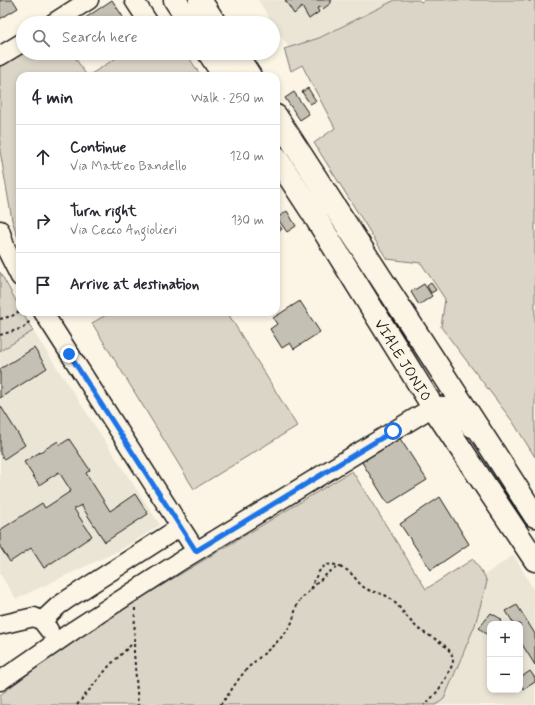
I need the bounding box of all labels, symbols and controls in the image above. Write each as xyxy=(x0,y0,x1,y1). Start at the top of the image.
search box xyxy=(16,16,280,60)
icon: search xyxy=(30,27,52,49)
text: Search here xyxy=(62,28,138,48)
text: 4 min xyxy=(32,87,73,109)
text: Walk · 250 m xyxy=(191,90,264,107)
text: Continue xyxy=(70,138,126,158)
icon: ahead xyxy=(32,146,54,168)
text: 120 m xyxy=(230,148,264,165)
text: Via Matteo Bandello xyxy=(70,158,187,175)
text: Turn right xyxy=(70,202,137,222)
icon: right xyxy=(32,210,54,232)
text: 130 m xyxy=(231,212,264,229)
text: Via Cecco Angiolieri xyxy=(70,222,177,239)
icon: arrive xyxy=(32,274,54,296)
text: Arrive at destination xyxy=(70,275,199,295)
street label: VIALE JONIO xyxy=(369,316,435,405)
route end xyxy=(60,345,78,363)
route start xyxy=(384,422,402,440)
map controls xyxy=(487,621,523,693)
button: + xyxy=(487,621,523,657)
button: − xyxy=(487,657,523,693)

